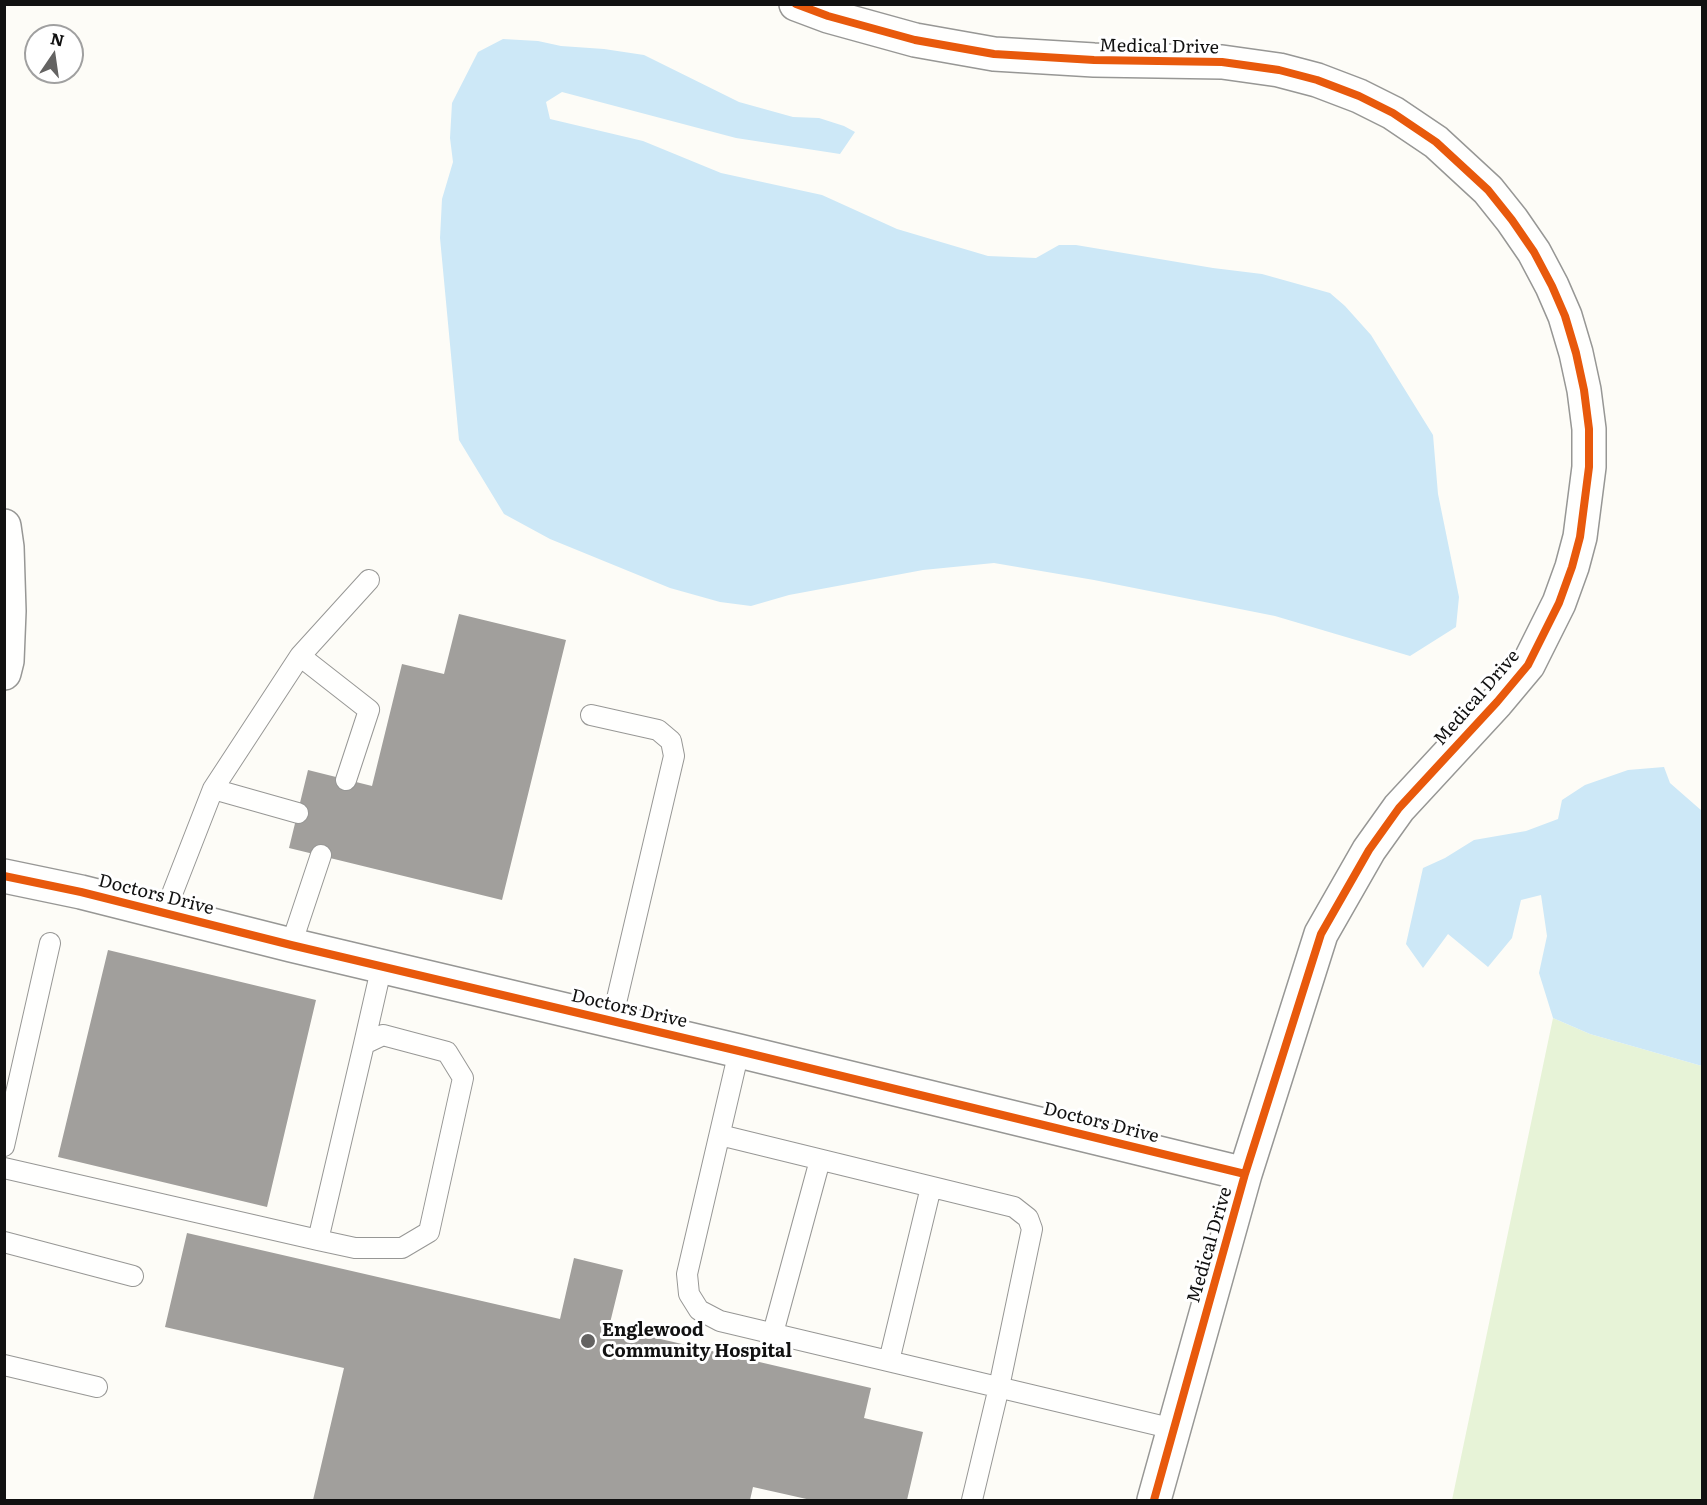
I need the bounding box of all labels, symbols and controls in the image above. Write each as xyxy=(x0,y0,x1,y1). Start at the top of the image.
north arrow xyxy=(24,24,84,84)
text: N xyxy=(48,25,67,52)
street label: Medical Drive xyxy=(1099,35,1219,59)
street label: Medical Drive xyxy=(1430,646,1524,750)
street label: Doctors Drive xyxy=(96,870,216,920)
street label: Doctors Drive xyxy=(569,985,689,1033)
street label: Doctors Drive xyxy=(1041,1098,1161,1148)
street label: Medical Drive xyxy=(1183,1185,1237,1305)
place label: Englewood Community Hospital xyxy=(602,1320,792,1362)
marker: Englewood Community Hospital xyxy=(579,1332,597,1350)

